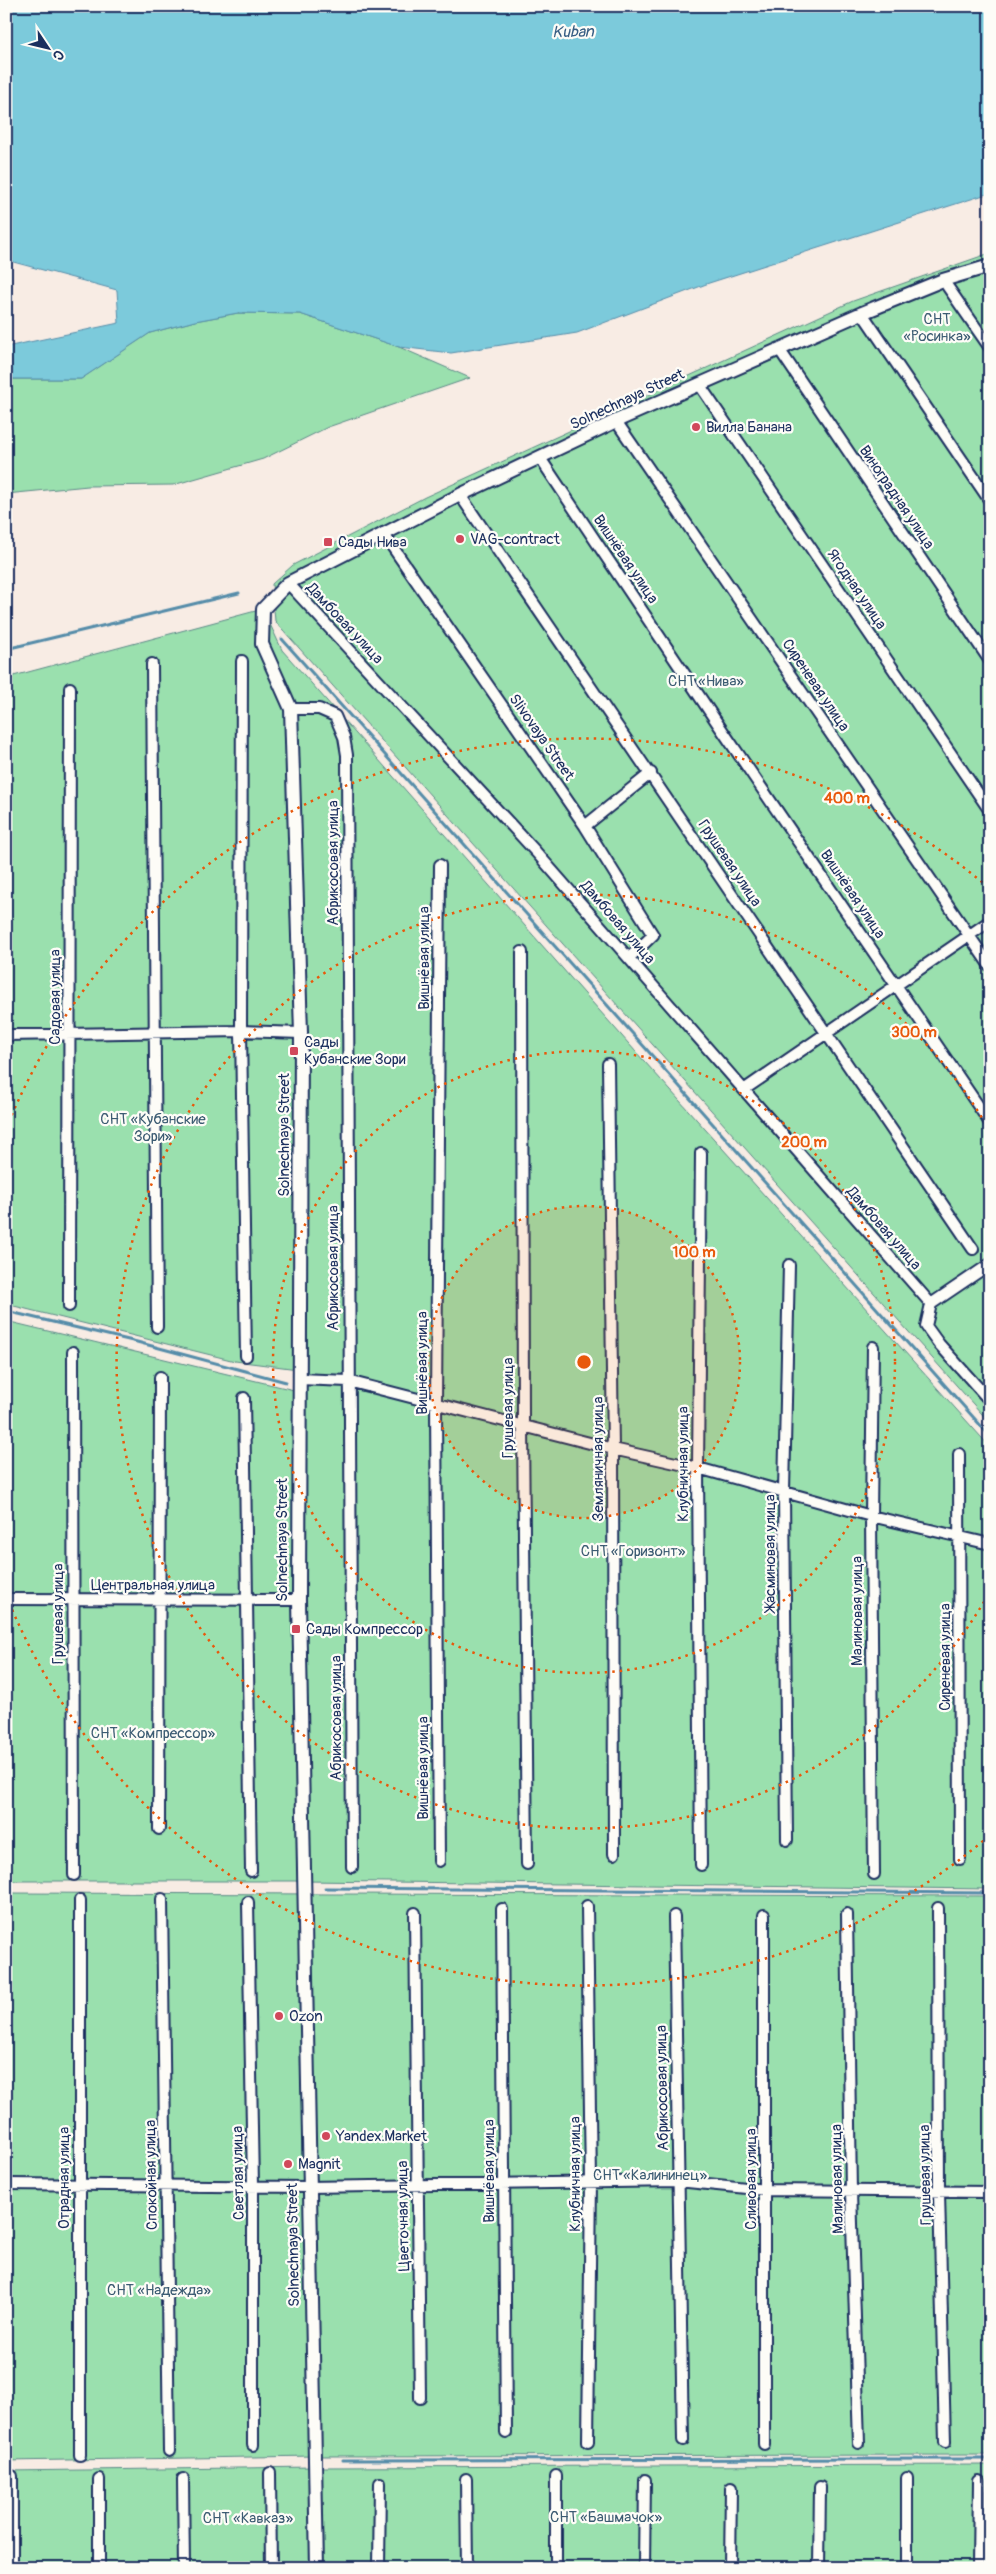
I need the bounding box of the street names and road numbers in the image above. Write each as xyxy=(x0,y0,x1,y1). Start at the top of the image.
street label: Solnechnaya Street xyxy=(567,364,688,434)
street label: Виноградная улица xyxy=(855,442,938,553)
street label: Вишнёвая улица xyxy=(589,511,662,607)
street label: Ягодная улица xyxy=(823,545,890,633)
street label: Дамбовая улица xyxy=(301,578,387,668)
street label: Сиреневая улица xyxy=(778,635,853,735)
street label: Slivovaya Street xyxy=(505,690,579,785)
street label: Абрикосовая улица xyxy=(324,800,343,926)
street label: Грушевая улица xyxy=(694,816,766,910)
street label: Вишнёвая улица xyxy=(816,846,889,942)
street label: Дамбовая улица xyxy=(576,876,659,968)
street label: Вишнёвая улица xyxy=(415,906,434,1010)
street label: Садовая улица xyxy=(46,949,65,1045)
street label: Solnechnaya Street xyxy=(275,1072,294,1197)
street label: Дамбовая улица xyxy=(842,1182,925,1274)
street label: Абрикосовая улица xyxy=(324,1205,343,1331)
street label: Вишнёвая улица xyxy=(413,1311,432,1415)
street label: Грушевая улица xyxy=(499,1358,518,1458)
street label: Земляничная улица xyxy=(589,1396,608,1522)
street label: Клубничная улица xyxy=(674,1406,693,1522)
street label: Solnechnaya Street xyxy=(273,1477,292,1602)
street label: Жасминовая улица xyxy=(761,1494,780,1614)
street label: Малиновая улица xyxy=(848,1556,867,1666)
street label: Грушевая улица xyxy=(49,1564,68,1664)
street label: Центральная улица xyxy=(91,1576,215,1595)
street label: Сиреневая улица xyxy=(936,1603,955,1711)
street label: Абрикосовая улица xyxy=(327,1655,346,1781)
street label: Вишнёвая улица xyxy=(414,1716,433,1820)
street label: Абрикосовая улица xyxy=(652,2025,673,2151)
street label: Клубничная улица xyxy=(566,2116,585,2232)
street label: Вишнёвая улица xyxy=(480,2119,499,2223)
street label: Спокойная улица xyxy=(141,2120,162,2230)
street label: Малиновая улица xyxy=(827,2124,848,2234)
street label: Грушевая улица xyxy=(915,2124,936,2226)
street label: Светлая улица xyxy=(228,2126,249,2220)
street label: Отрадная улица xyxy=(55,2127,74,2229)
street label: Сливовая улица xyxy=(742,2128,761,2230)
street label: Цветочная улица xyxy=(393,2160,414,2271)
street label: Solnechnaya Street xyxy=(283,2182,304,2307)

